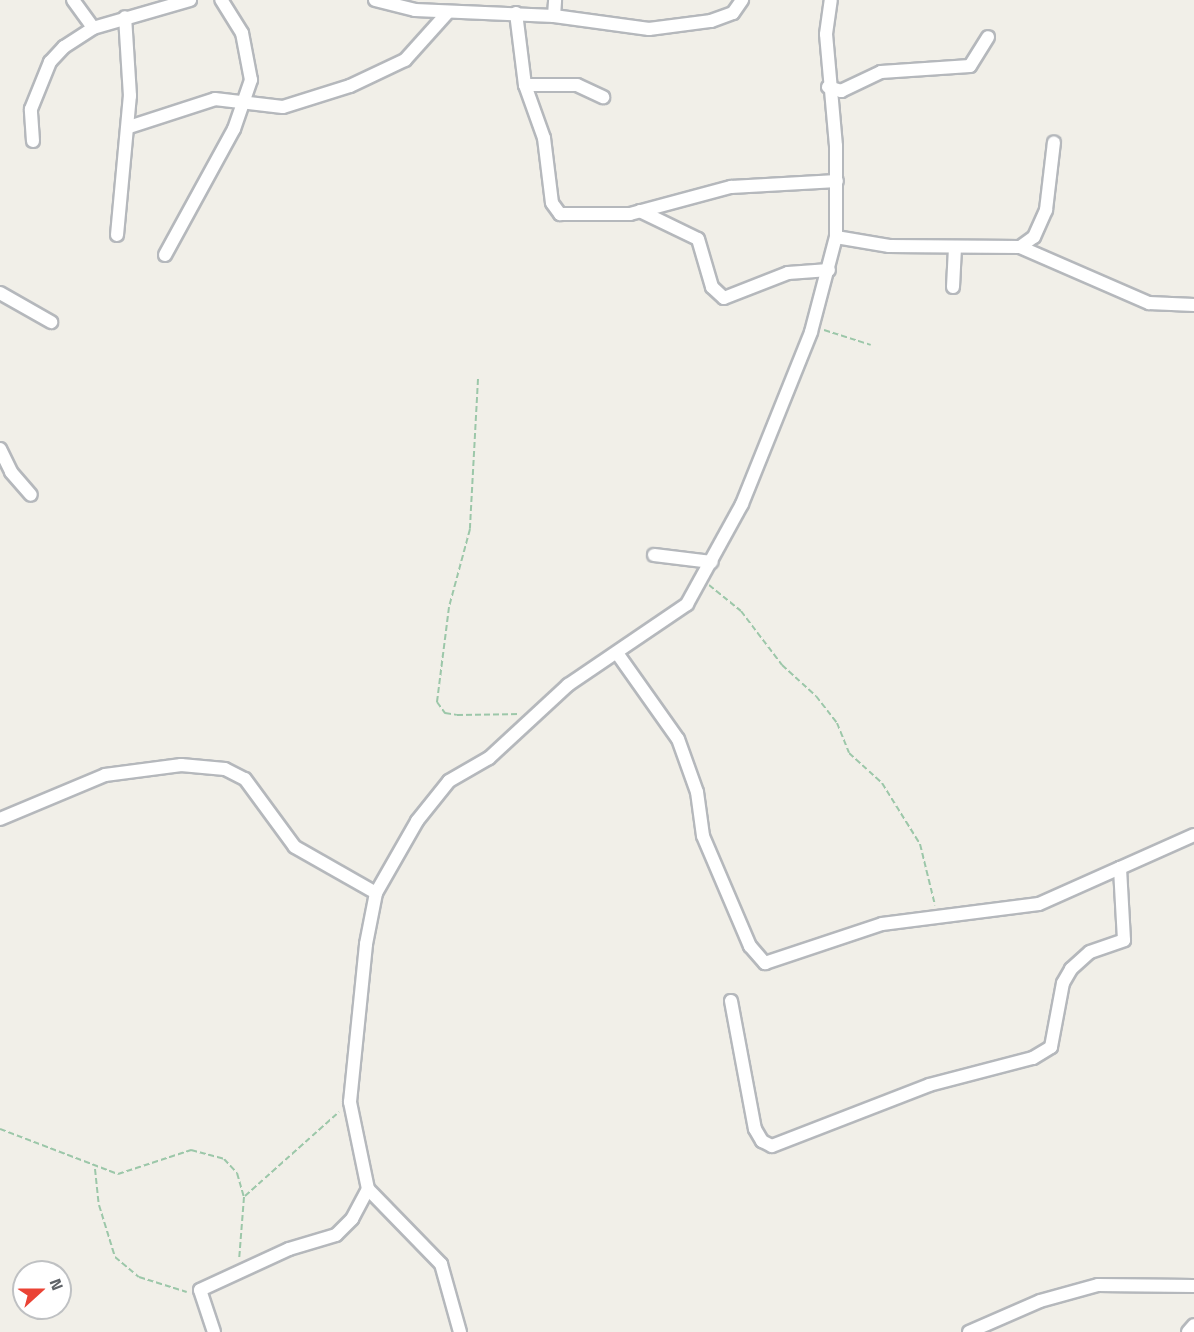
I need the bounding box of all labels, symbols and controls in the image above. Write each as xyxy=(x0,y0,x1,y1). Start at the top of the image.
north arrow xyxy=(12,1260,72,1320)
text: N xyxy=(44,1275,70,1294)

